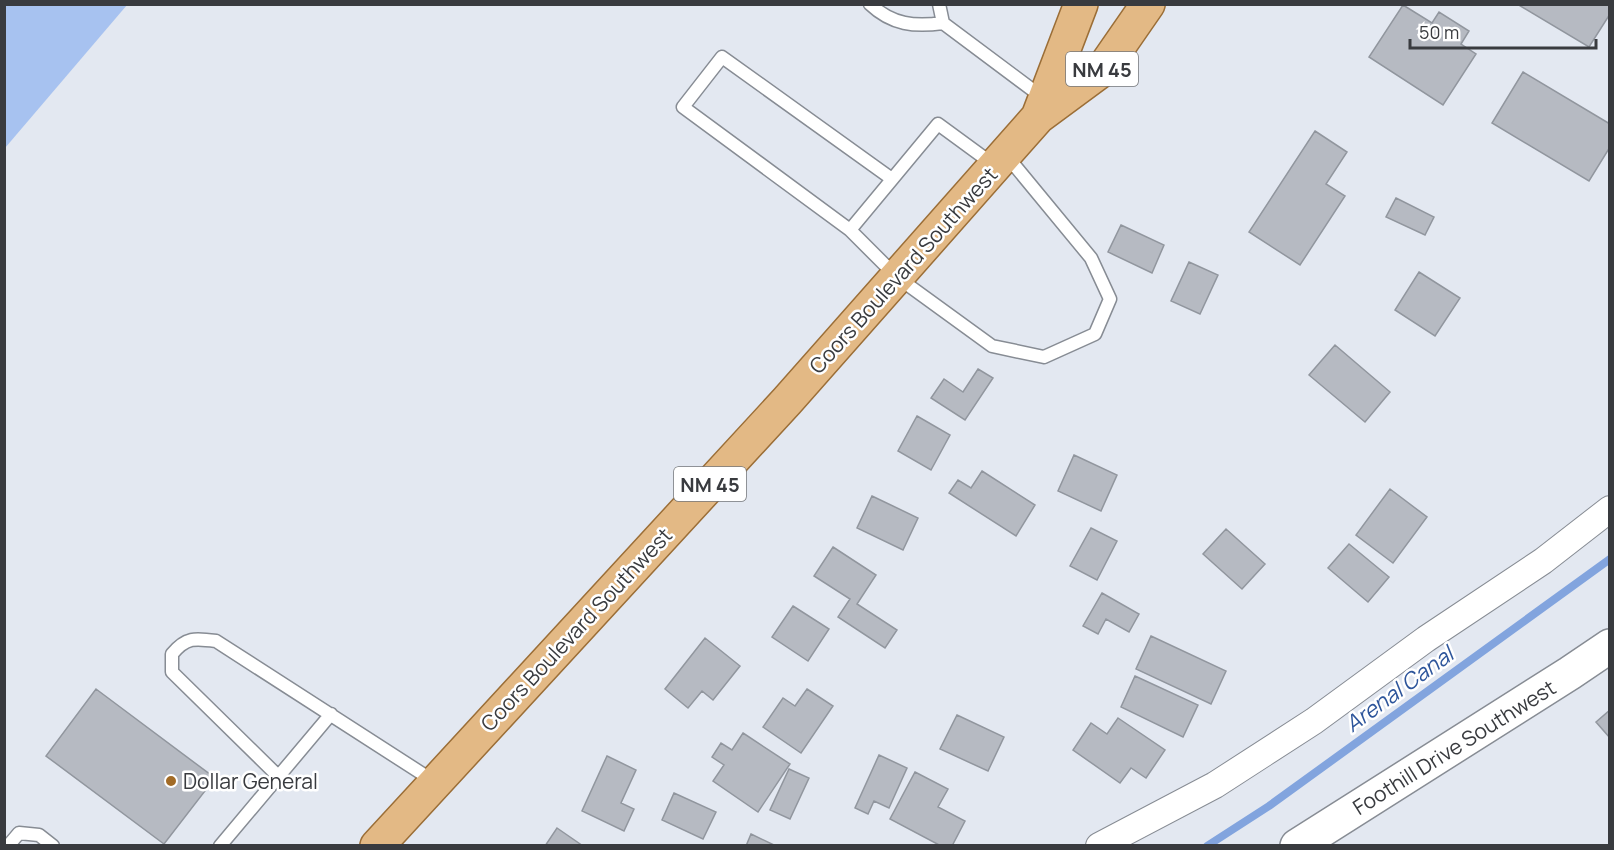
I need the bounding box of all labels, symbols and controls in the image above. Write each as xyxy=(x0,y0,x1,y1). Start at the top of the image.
scale bar xyxy=(1410,12,1596,50)
text: 50 m xyxy=(1419,20,1459,44)
road number: NM 45 xyxy=(1066,52,1138,86)
street label: Coors Boulevard Southwest xyxy=(803,161,1003,379)
road number: NM 45 xyxy=(674,467,746,501)
street label: Coors Boulevard Southwest xyxy=(474,521,678,737)
water label: Arenal Canal xyxy=(1339,638,1462,739)
street label: Foothill Drive Southwest xyxy=(1347,673,1561,821)
place label: Dollar General xyxy=(183,767,318,795)
marker: Dollar General xyxy=(164,774,178,788)

